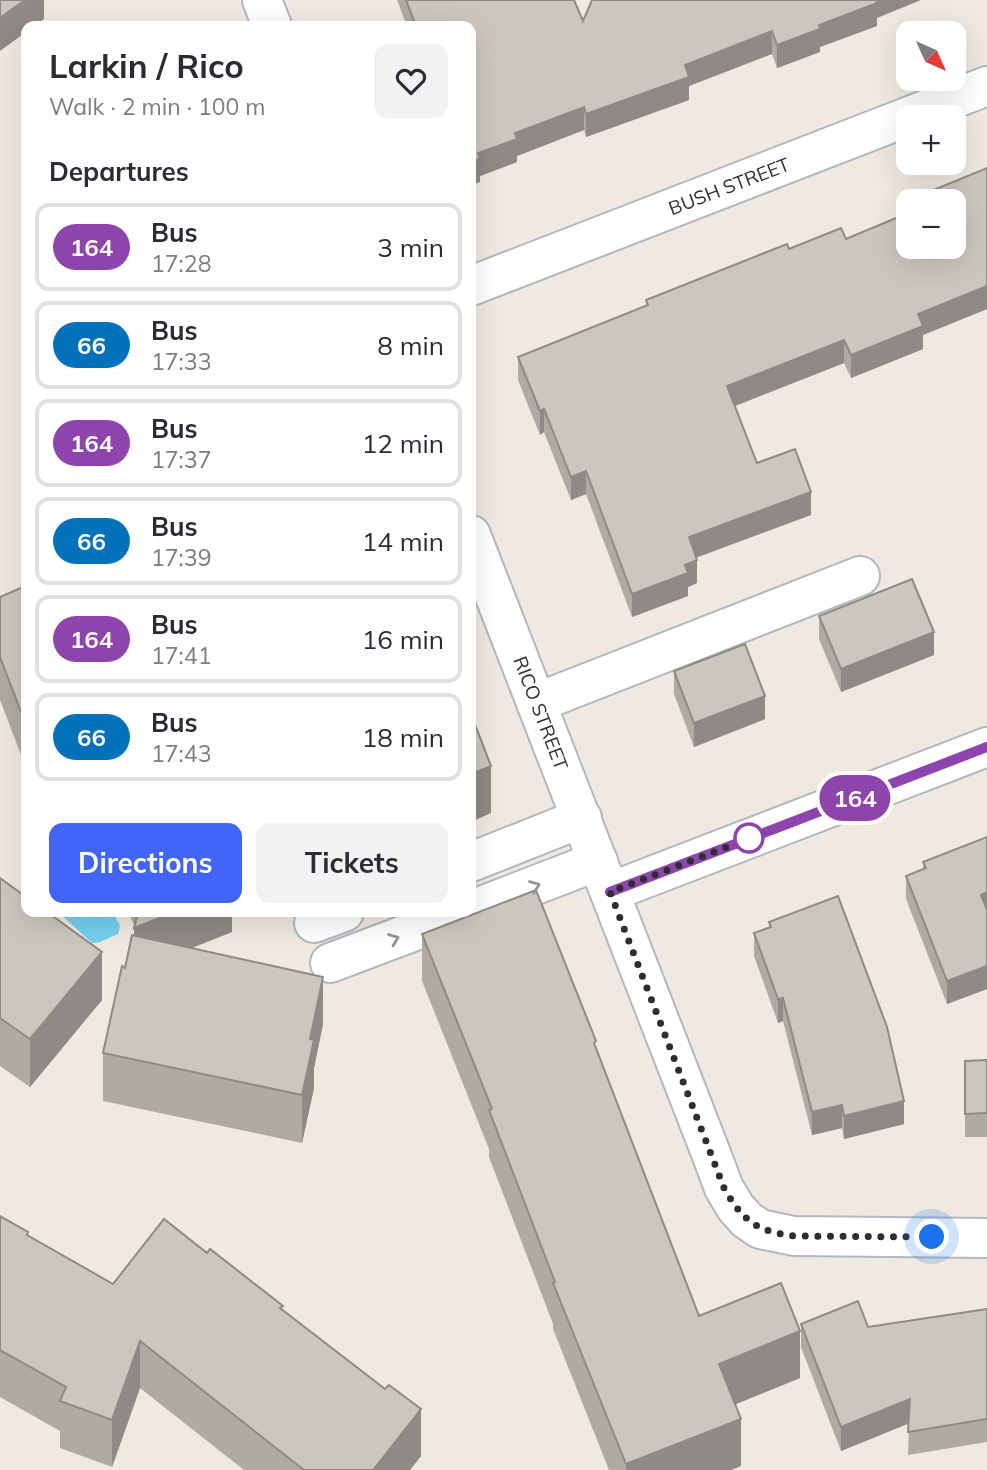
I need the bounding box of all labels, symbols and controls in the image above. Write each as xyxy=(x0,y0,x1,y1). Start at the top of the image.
north arrow xyxy=(896,21,966,91)
map controls xyxy=(896,21,966,259)
button: heart xyxy=(374,44,448,118)
text: Larkin / Rico xyxy=(49,45,244,86)
text: Walk · 2 min · 100 m xyxy=(49,92,266,121)
button: + xyxy=(896,105,966,175)
street label: BUSH STREET xyxy=(665,152,793,220)
text: Departures xyxy=(49,155,189,188)
button: − xyxy=(896,189,966,259)
text: Bus xyxy=(151,216,197,249)
text: 3 min xyxy=(377,231,444,264)
text: 164 xyxy=(70,232,113,262)
text: 17:28 xyxy=(151,249,211,278)
text: Bus xyxy=(151,314,197,347)
text: 8 min xyxy=(377,329,444,362)
text: 66 xyxy=(77,330,106,360)
text: 17:33 xyxy=(151,347,211,376)
text: Bus xyxy=(151,412,197,445)
text: 12 min xyxy=(362,427,444,460)
text: 164 xyxy=(70,428,113,458)
text: 17:37 xyxy=(151,445,211,474)
text: Bus xyxy=(151,510,197,543)
text: 14 min xyxy=(362,525,444,558)
text: 66 xyxy=(77,526,106,556)
text: 17:39 xyxy=(151,543,211,572)
text: Bus xyxy=(151,608,197,641)
text: 16 min xyxy=(362,623,444,656)
text: 164 xyxy=(70,624,113,654)
text: 17:41 xyxy=(151,641,211,670)
street label: RICO STREET xyxy=(508,653,574,774)
text: Bus xyxy=(151,706,197,739)
text: 18 min xyxy=(362,721,444,754)
text: 66 xyxy=(77,722,106,752)
text: 17:43 xyxy=(151,739,211,768)
line badge: 164 xyxy=(815,775,895,821)
text: 164 xyxy=(833,783,877,813)
button: Directions xyxy=(49,823,242,903)
button: Tickets xyxy=(256,823,448,903)
unlabelled marker xyxy=(734,823,764,853)
one-way arrow xyxy=(528,880,540,894)
one-way arrow xyxy=(387,933,399,947)
your location xyxy=(914,1219,949,1254)

